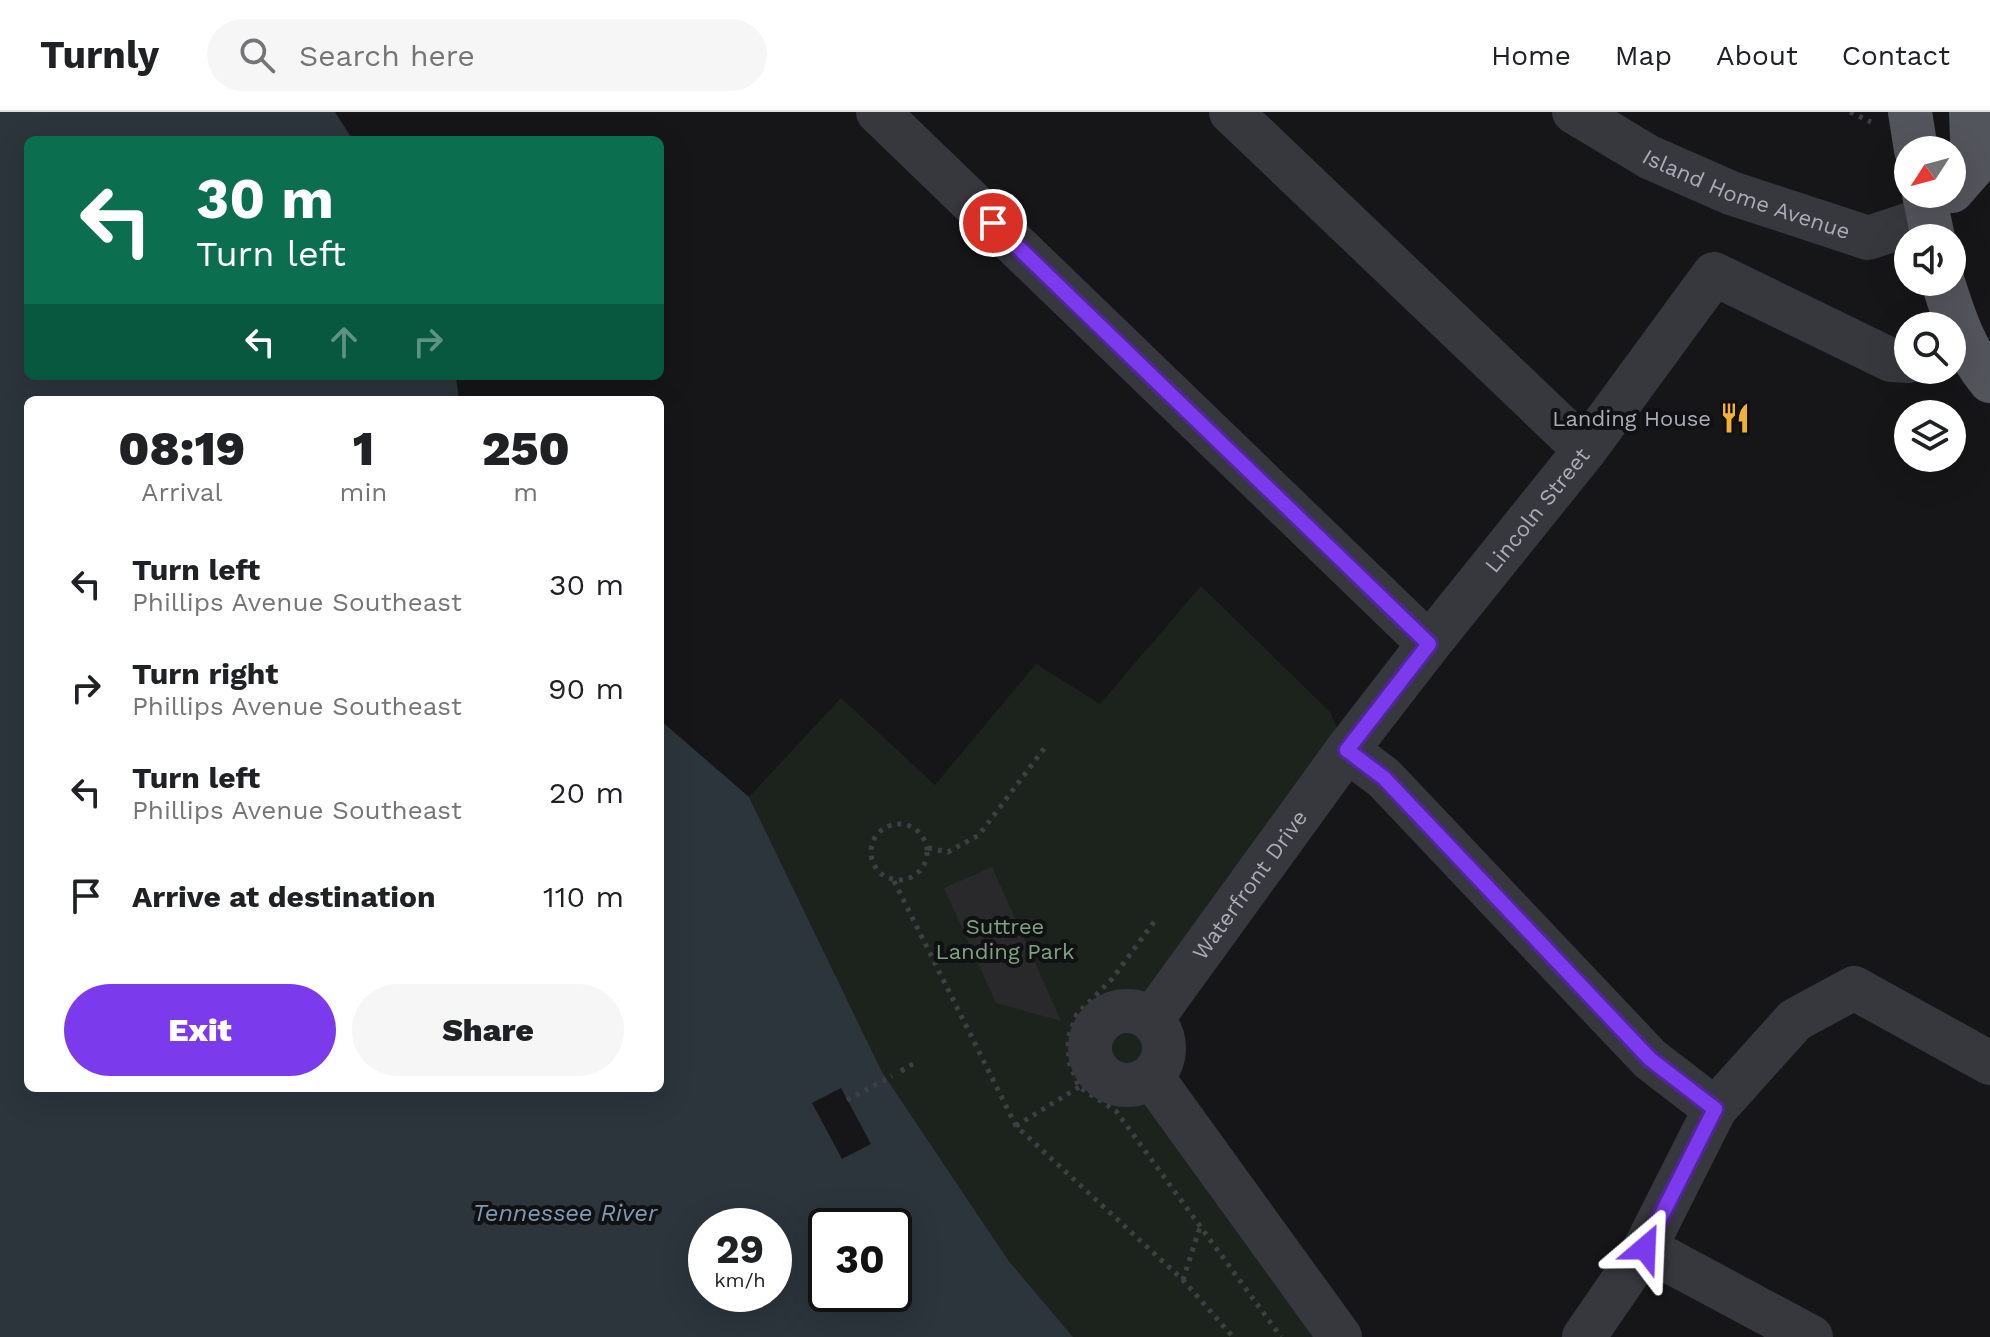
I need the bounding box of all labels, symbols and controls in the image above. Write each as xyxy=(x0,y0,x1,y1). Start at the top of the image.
search box xyxy=(207,19,767,91)
text: Turnly xyxy=(40,33,159,77)
icon: search xyxy=(235,33,279,77)
text: Search here xyxy=(299,38,475,73)
text: Home xyxy=(1491,39,1571,72)
text: Map xyxy=(1615,39,1672,72)
text: About xyxy=(1716,39,1798,72)
text: Contact xyxy=(1842,39,1950,72)
north arrow xyxy=(1894,136,1966,208)
map controls xyxy=(1894,136,1966,472)
street label: Island Home Avenue xyxy=(1638,144,1853,244)
text: 30 m xyxy=(196,166,334,232)
icon: left xyxy=(64,168,168,272)
pin xyxy=(959,189,1027,257)
icon: arrive xyxy=(971,201,1015,245)
button: sound xyxy=(1894,224,1966,296)
text: Turn left xyxy=(196,233,346,275)
button: search xyxy=(1894,312,1966,384)
icon: left xyxy=(238,320,282,364)
icon: ahead xyxy=(322,320,366,364)
icon: right xyxy=(406,320,450,364)
button: layers xyxy=(1894,400,1966,472)
restaurant icon: Landing House xyxy=(1718,401,1752,435)
place label: Landing House xyxy=(1552,406,1711,431)
text: 08:19 xyxy=(118,420,245,477)
text: 1 xyxy=(353,420,374,477)
text: 250 xyxy=(482,420,570,477)
street label: Lincoln Street xyxy=(1480,443,1595,577)
text: Arrival xyxy=(141,477,222,507)
text: min xyxy=(340,477,387,507)
text: m xyxy=(513,477,538,507)
text: Turn left xyxy=(132,552,260,587)
icon: left xyxy=(64,562,108,606)
text: 30 m xyxy=(549,567,624,602)
text: Phillips Avenue Southeast xyxy=(132,587,462,617)
text: Turn right xyxy=(132,656,278,691)
icon: right xyxy=(64,666,108,710)
text: 90 m xyxy=(548,671,624,706)
text: Phillips Avenue Southeast xyxy=(132,691,462,721)
text: Turn left xyxy=(132,760,260,795)
icon: left xyxy=(64,770,108,814)
text: 20 m xyxy=(549,775,624,810)
text: Phillips Avenue Southeast xyxy=(132,795,462,825)
street label: Waterfront Drive xyxy=(1187,805,1312,965)
icon: arrive xyxy=(64,874,108,918)
text: Arrive at destination xyxy=(132,879,436,914)
text: 110 m xyxy=(543,879,624,914)
park label: Suttree Landing Park xyxy=(935,914,1075,964)
button: Exit xyxy=(64,984,336,1076)
button: Share xyxy=(352,984,624,1076)
water label: Tennessee River xyxy=(473,1199,659,1227)
position arrow xyxy=(1603,1206,1687,1290)
speed limit sign: 30 xyxy=(808,1208,912,1312)
text: 29 xyxy=(716,1226,764,1273)
text: km/h xyxy=(714,1268,766,1292)

